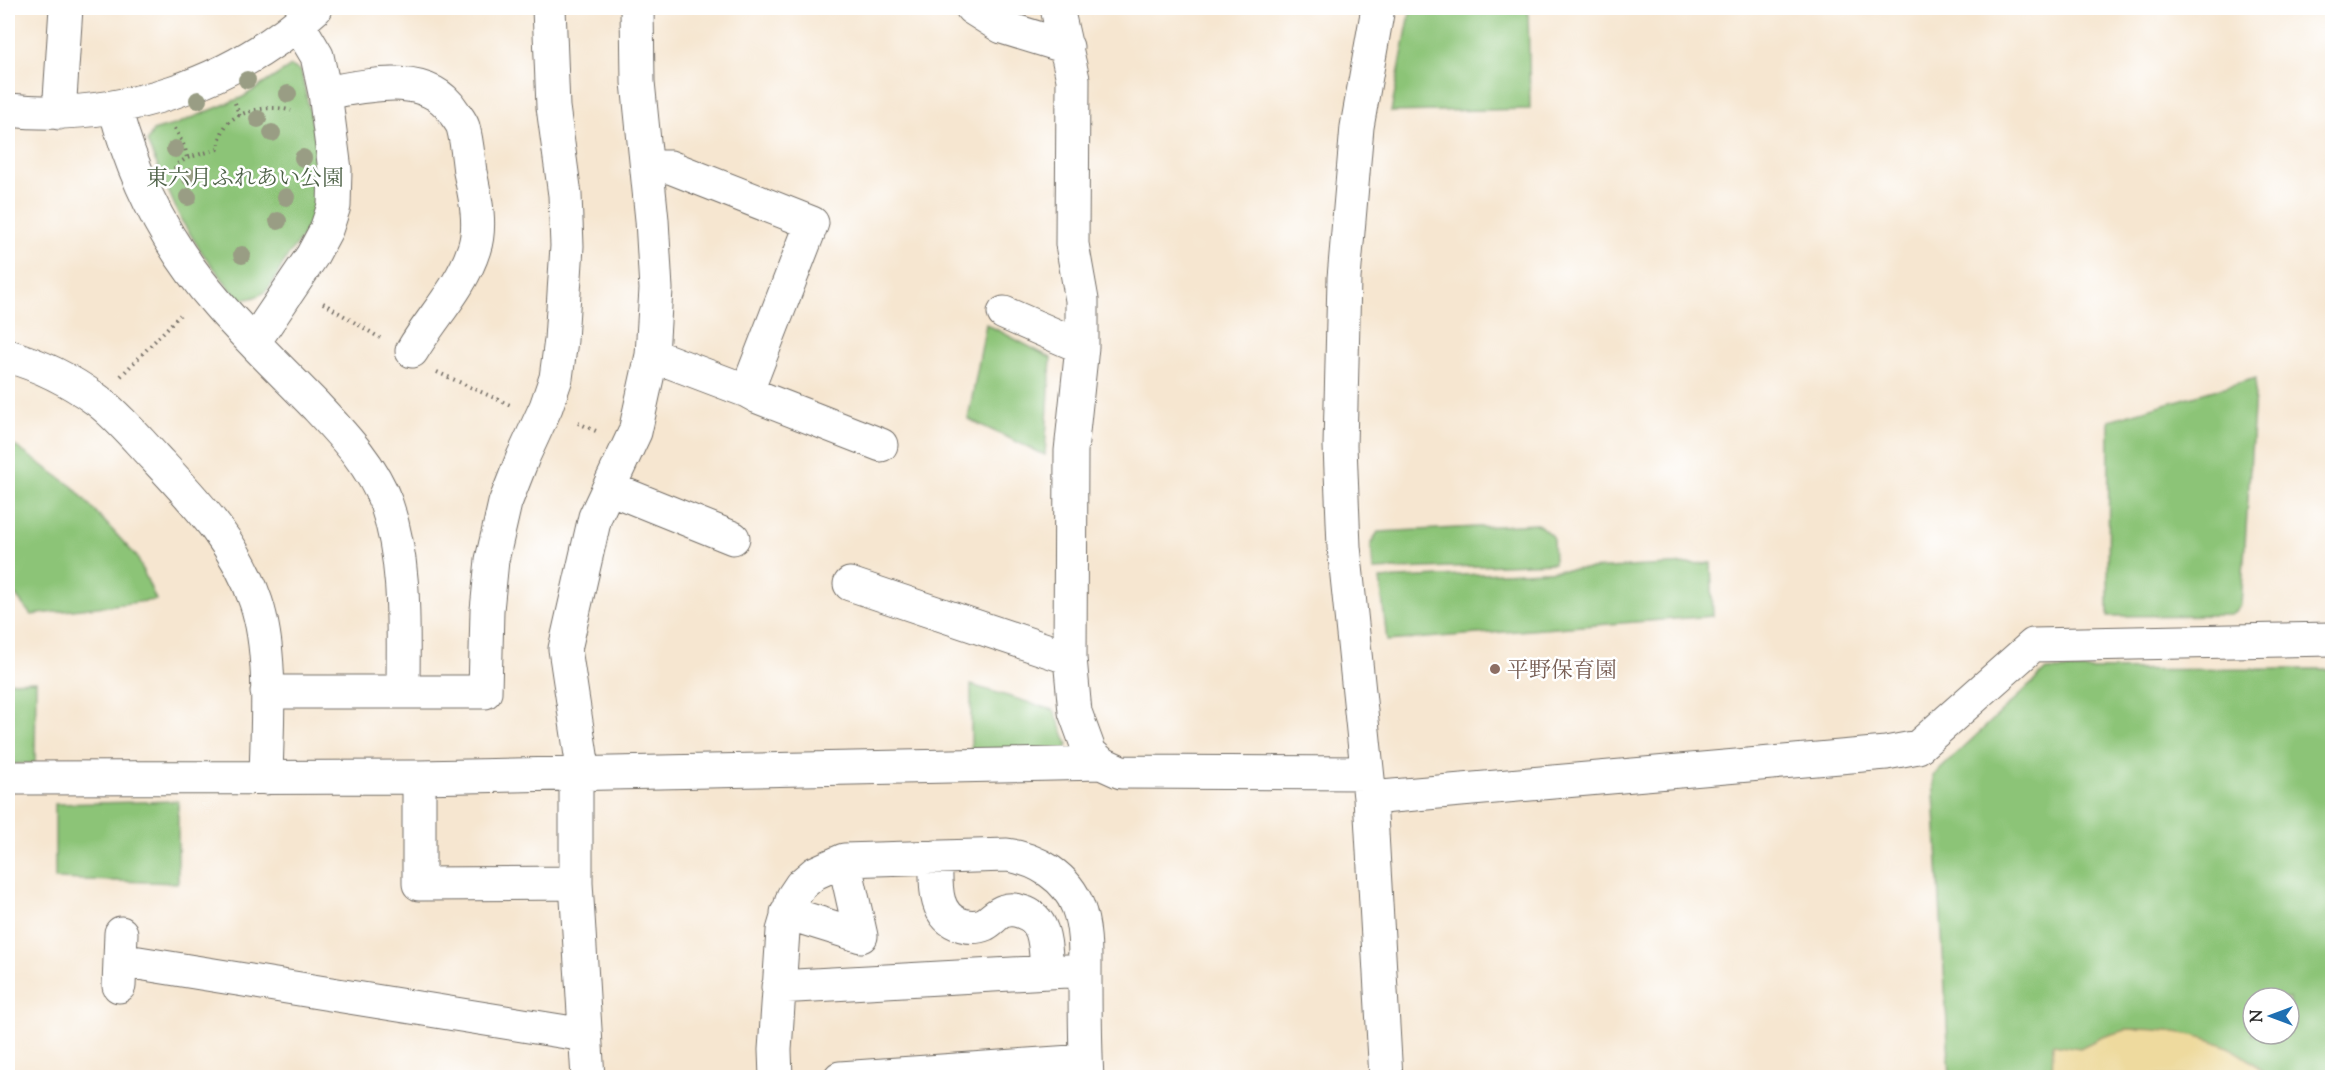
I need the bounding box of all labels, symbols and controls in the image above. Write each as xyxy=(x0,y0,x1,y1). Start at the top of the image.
park label: 東六月ふれあい公園 xyxy=(146,164,344,196)
place label: 平野保育園 xyxy=(1507,656,1617,688)
marker: 平野保育園 xyxy=(1488,662,1502,676)
north arrow xyxy=(2241,986,2301,1046)
text: N xyxy=(2247,1009,2270,1022)

